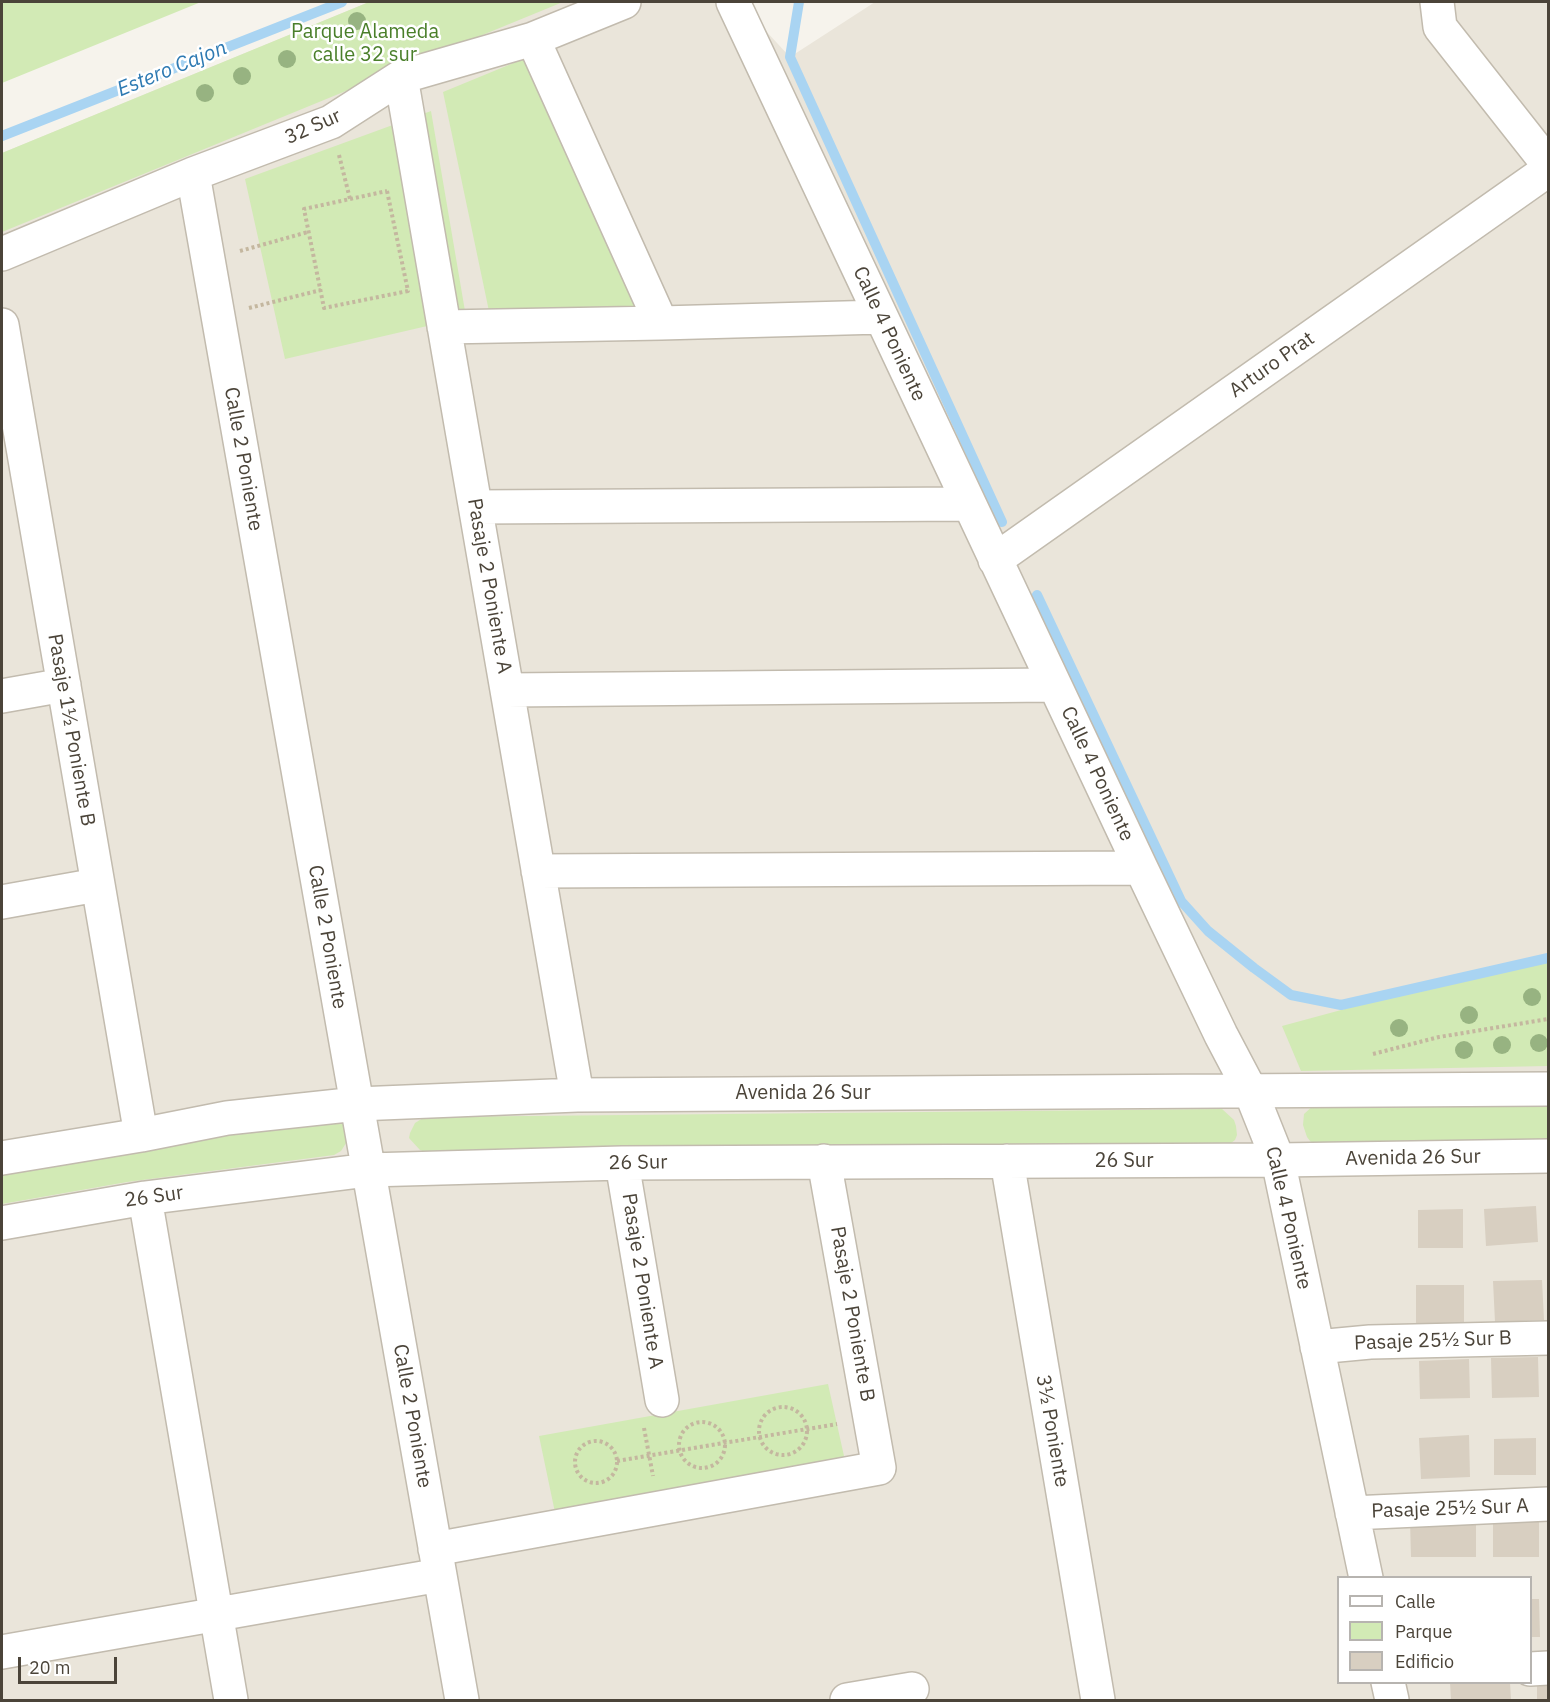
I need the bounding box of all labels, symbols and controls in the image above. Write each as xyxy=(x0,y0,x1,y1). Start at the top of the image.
park label: Parque Alameda calle 32 sur xyxy=(291,20,439,67)
water label: Estero Cajon xyxy=(113,36,231,102)
street label: 32 Sur xyxy=(281,104,345,150)
street label: Calle 4 Poniente xyxy=(847,263,931,405)
street label: Arturo Prat xyxy=(1225,327,1319,403)
street label: Calle 2 Poniente xyxy=(219,385,267,533)
street label: Pasaje 2 Poniente A xyxy=(462,497,516,675)
street label: Pasaje 1½ Poniente B xyxy=(42,632,100,828)
street label: Calle 4 Poniente xyxy=(1055,703,1139,845)
street label: Calle 2 Poniente xyxy=(303,863,351,1011)
street label: Avenida 26 Sur xyxy=(735,1081,871,1105)
street label: Calle 4 Poniente xyxy=(1260,1144,1316,1292)
street label: Avenida 26 Sur xyxy=(1345,1145,1481,1171)
street label: 26 Sur xyxy=(1094,1149,1154,1173)
street label: 26 Sur xyxy=(608,1150,668,1176)
street label: 26 Sur xyxy=(123,1181,185,1213)
street label: Pasaje 2 Poniente A xyxy=(616,1191,668,1371)
street label: Pasaje 2 Poniente B xyxy=(825,1224,879,1404)
street label: Pasaje 25½ Sur B xyxy=(1354,1326,1512,1356)
street label: Calle 2 Poniente xyxy=(388,1342,436,1490)
street label: 3½ Poniente xyxy=(1030,1373,1074,1489)
street label: Pasaje 25½ Sur A xyxy=(1371,1494,1529,1524)
legend xyxy=(1337,1576,1532,1684)
text: Calle xyxy=(1395,1590,1435,1613)
text: Parque xyxy=(1395,1620,1452,1643)
scale bar xyxy=(21,1645,120,1683)
text: Edificio xyxy=(1395,1650,1454,1673)
text: 20 m xyxy=(29,1656,71,1679)

